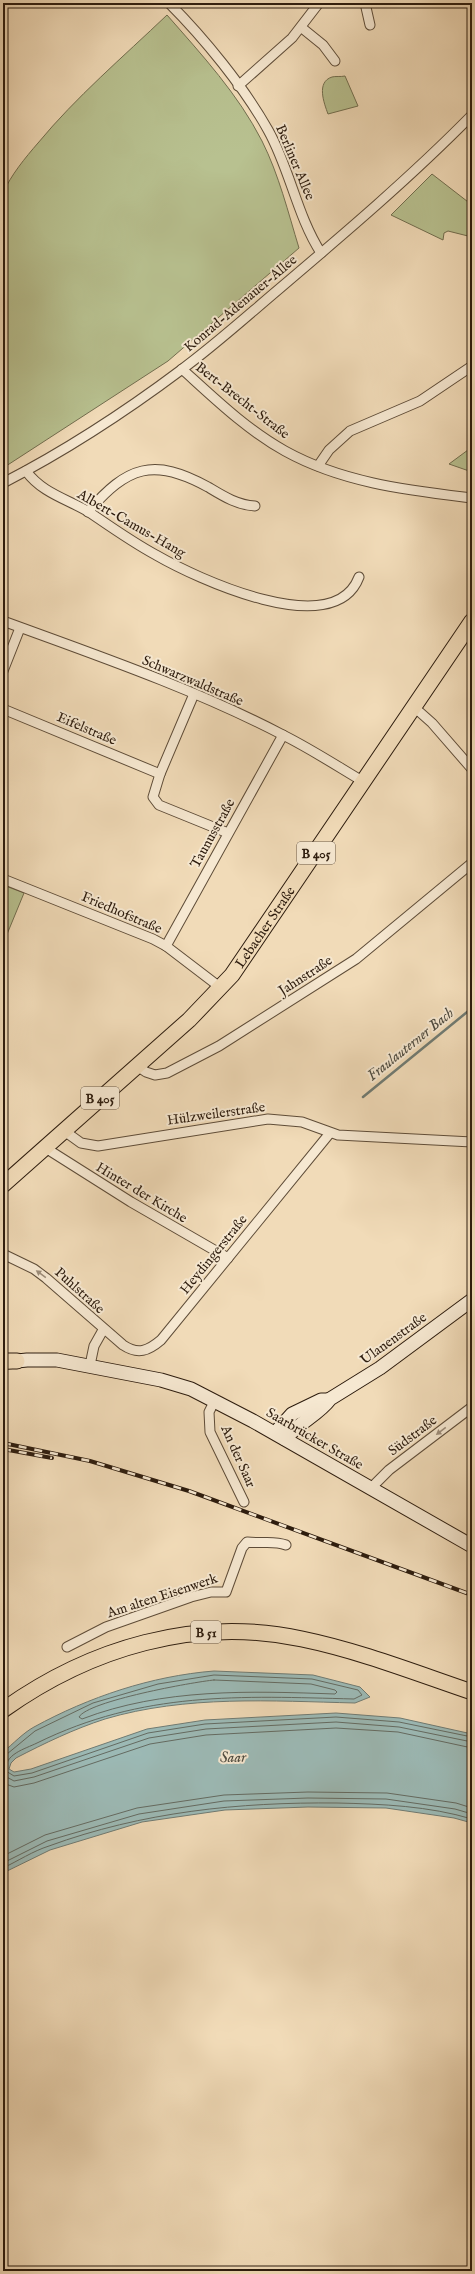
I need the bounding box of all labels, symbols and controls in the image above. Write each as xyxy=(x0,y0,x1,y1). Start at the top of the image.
street label: Berliner Allee xyxy=(271,122,319,203)
street label: Konrad-Adenauer-Allee xyxy=(180,251,301,356)
street label: Bert-Brecht-Straße xyxy=(192,358,293,443)
street label: Albert-Camus-Hang xyxy=(73,485,189,562)
street label: Schwarzwaldstraße xyxy=(139,651,247,711)
street label: Eifelstraße xyxy=(54,708,120,750)
street label: Taunusstraße xyxy=(186,795,240,871)
road number: B 405 xyxy=(297,842,335,864)
street label: Lebacher Straße xyxy=(231,883,300,972)
street label: Friedhofstraße xyxy=(79,888,165,938)
street label: Jahnstraße xyxy=(273,951,336,1001)
water label: Fraulauterner Bach xyxy=(363,1003,458,1085)
road number: B 405 xyxy=(81,1087,119,1109)
street label: Hülzweilerstraße xyxy=(166,1098,267,1130)
street label: Hinter der Kirche xyxy=(92,1158,191,1228)
street label: Heydingerstraße xyxy=(176,1211,252,1298)
street label: Puhlstraße xyxy=(51,1264,109,1318)
one-way arrow xyxy=(36,1271,46,1279)
street label: Ulanenstraße xyxy=(357,1308,431,1369)
street label: Saarbrücker Straße xyxy=(263,1404,367,1474)
street label: Südstraße xyxy=(385,1411,441,1460)
street label: An der Saar xyxy=(216,1421,260,1490)
one-way arrow xyxy=(435,1426,446,1435)
street label: Am alten Eisenwerk xyxy=(104,1569,220,1623)
road number: B 51 xyxy=(191,1621,221,1643)
water label: Saar xyxy=(220,1748,247,1767)

